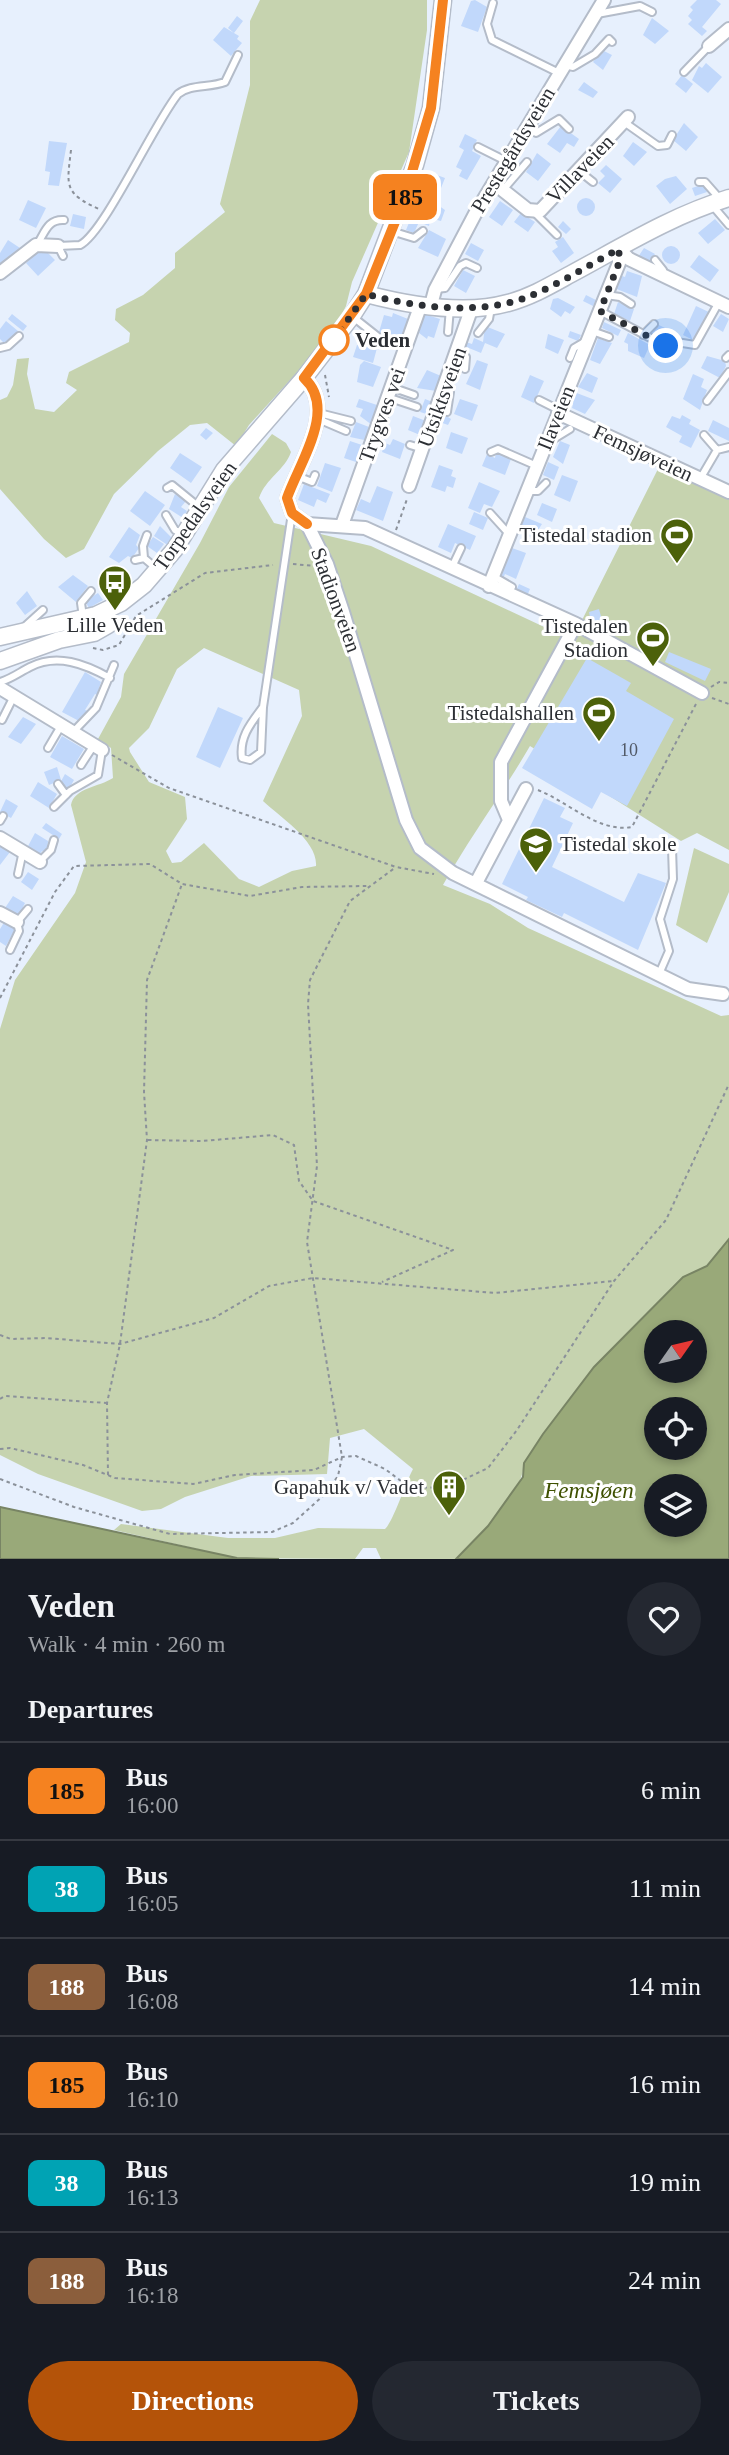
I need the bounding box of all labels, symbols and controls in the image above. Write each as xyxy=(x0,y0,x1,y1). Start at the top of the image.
street label: Prestegårdsveien xyxy=(466,82,560,217)
street label: Villaveien xyxy=(541,129,619,208)
line badge: 185 xyxy=(365,174,445,220)
text: 185 xyxy=(387,184,423,210)
marker: Veden xyxy=(319,325,349,355)
place label: Veden xyxy=(355,328,411,352)
your location xyxy=(648,328,683,363)
street label: Utsiktsveien xyxy=(413,343,471,450)
street label: Trygves vei xyxy=(354,364,410,466)
street label: Ilaveien xyxy=(532,382,580,454)
street label: Femsjøveien xyxy=(589,419,697,487)
street label: Torpedalsveien xyxy=(148,456,242,575)
sports icon: Tistedal stadion xyxy=(658,516,696,565)
place label: Tistedal stadion xyxy=(519,523,652,547)
street label: Stadionveien xyxy=(306,544,366,656)
bus stop icon: Lille Veden xyxy=(96,563,134,612)
place label: Lille Veden xyxy=(66,613,164,637)
place label: Tistedalen Stadion xyxy=(541,614,628,662)
sports icon: Tistedalen Stadion xyxy=(634,619,672,668)
sports icon: Tistedalshallen xyxy=(580,694,618,743)
place label: Tistedalshallen xyxy=(448,701,574,725)
house number: 10 xyxy=(620,740,638,760)
school or university icon: Tistedal skole xyxy=(517,825,555,874)
place label: Tistedal skole xyxy=(560,832,676,856)
north arrow xyxy=(644,1320,707,1382)
map controls xyxy=(644,1320,707,1537)
button: locate xyxy=(644,1397,707,1460)
building icon: Gapahuk v/ Vadet xyxy=(430,1468,468,1517)
button: layers xyxy=(644,1474,707,1537)
place label: Gapahuk v/ Vadet xyxy=(274,1475,424,1499)
water label: Femsjøen xyxy=(543,1478,634,1503)
button: heart xyxy=(627,1582,701,1656)
text: Veden xyxy=(28,1588,115,1624)
text: Walk · 4 min · 260 m xyxy=(28,1632,225,1657)
text: Departures xyxy=(28,1695,153,1724)
text: Bus xyxy=(126,1763,168,1792)
text: 6 min xyxy=(641,1776,701,1805)
text: 185 xyxy=(49,1778,85,1804)
text: 16:00 xyxy=(126,1793,178,1818)
text: Bus xyxy=(126,1861,168,1890)
text: 11 min xyxy=(629,1874,701,1903)
text: 38 xyxy=(55,1876,79,1902)
text: 16:05 xyxy=(126,1891,178,1916)
text: Bus xyxy=(126,1959,168,1988)
text: 14 min xyxy=(628,1972,701,2001)
text: 188 xyxy=(49,1974,85,2000)
text: 16:08 xyxy=(126,1989,178,2014)
text: Bus xyxy=(126,2057,168,2086)
text: 16 min xyxy=(628,2070,701,2099)
text: 185 xyxy=(49,2072,85,2098)
text: 16:10 xyxy=(126,2087,178,2112)
text: Bus xyxy=(126,2155,168,2184)
text: 19 min xyxy=(628,2168,701,2197)
text: 38 xyxy=(55,2170,79,2196)
text: 16:13 xyxy=(126,2185,178,2210)
text: Bus xyxy=(126,2253,168,2282)
text: 24 min xyxy=(628,2266,701,2295)
text: 188 xyxy=(49,2268,85,2294)
text: 16:18 xyxy=(126,2283,178,2308)
button: Directions xyxy=(28,2361,358,2441)
button: Tickets xyxy=(372,2361,701,2441)

